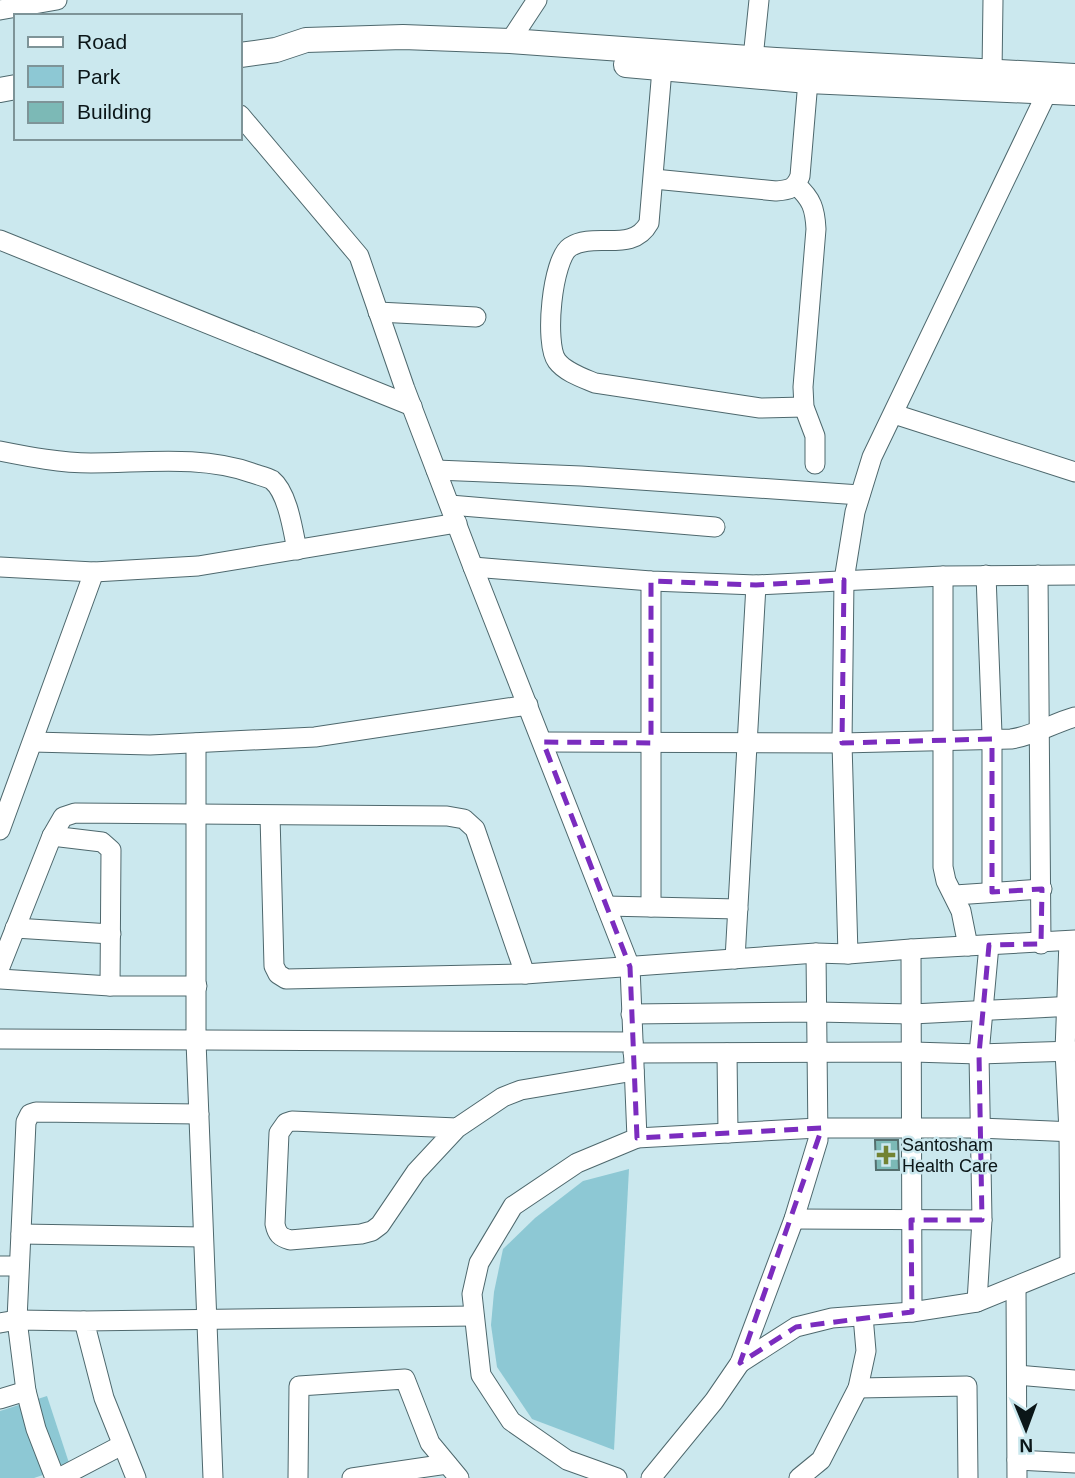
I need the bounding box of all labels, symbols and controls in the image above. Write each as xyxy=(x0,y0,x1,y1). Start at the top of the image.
legend xyxy=(14,14,242,140)
text: Road xyxy=(77,30,127,53)
text: Park xyxy=(77,65,121,88)
text: Building xyxy=(77,100,152,123)
place label: Santosham Health Care xyxy=(902,1135,998,1176)
marker: Santosham Health Care xyxy=(876,1145,896,1165)
north arrow xyxy=(991,1394,1061,1464)
text: N xyxy=(1019,1435,1033,1456)

